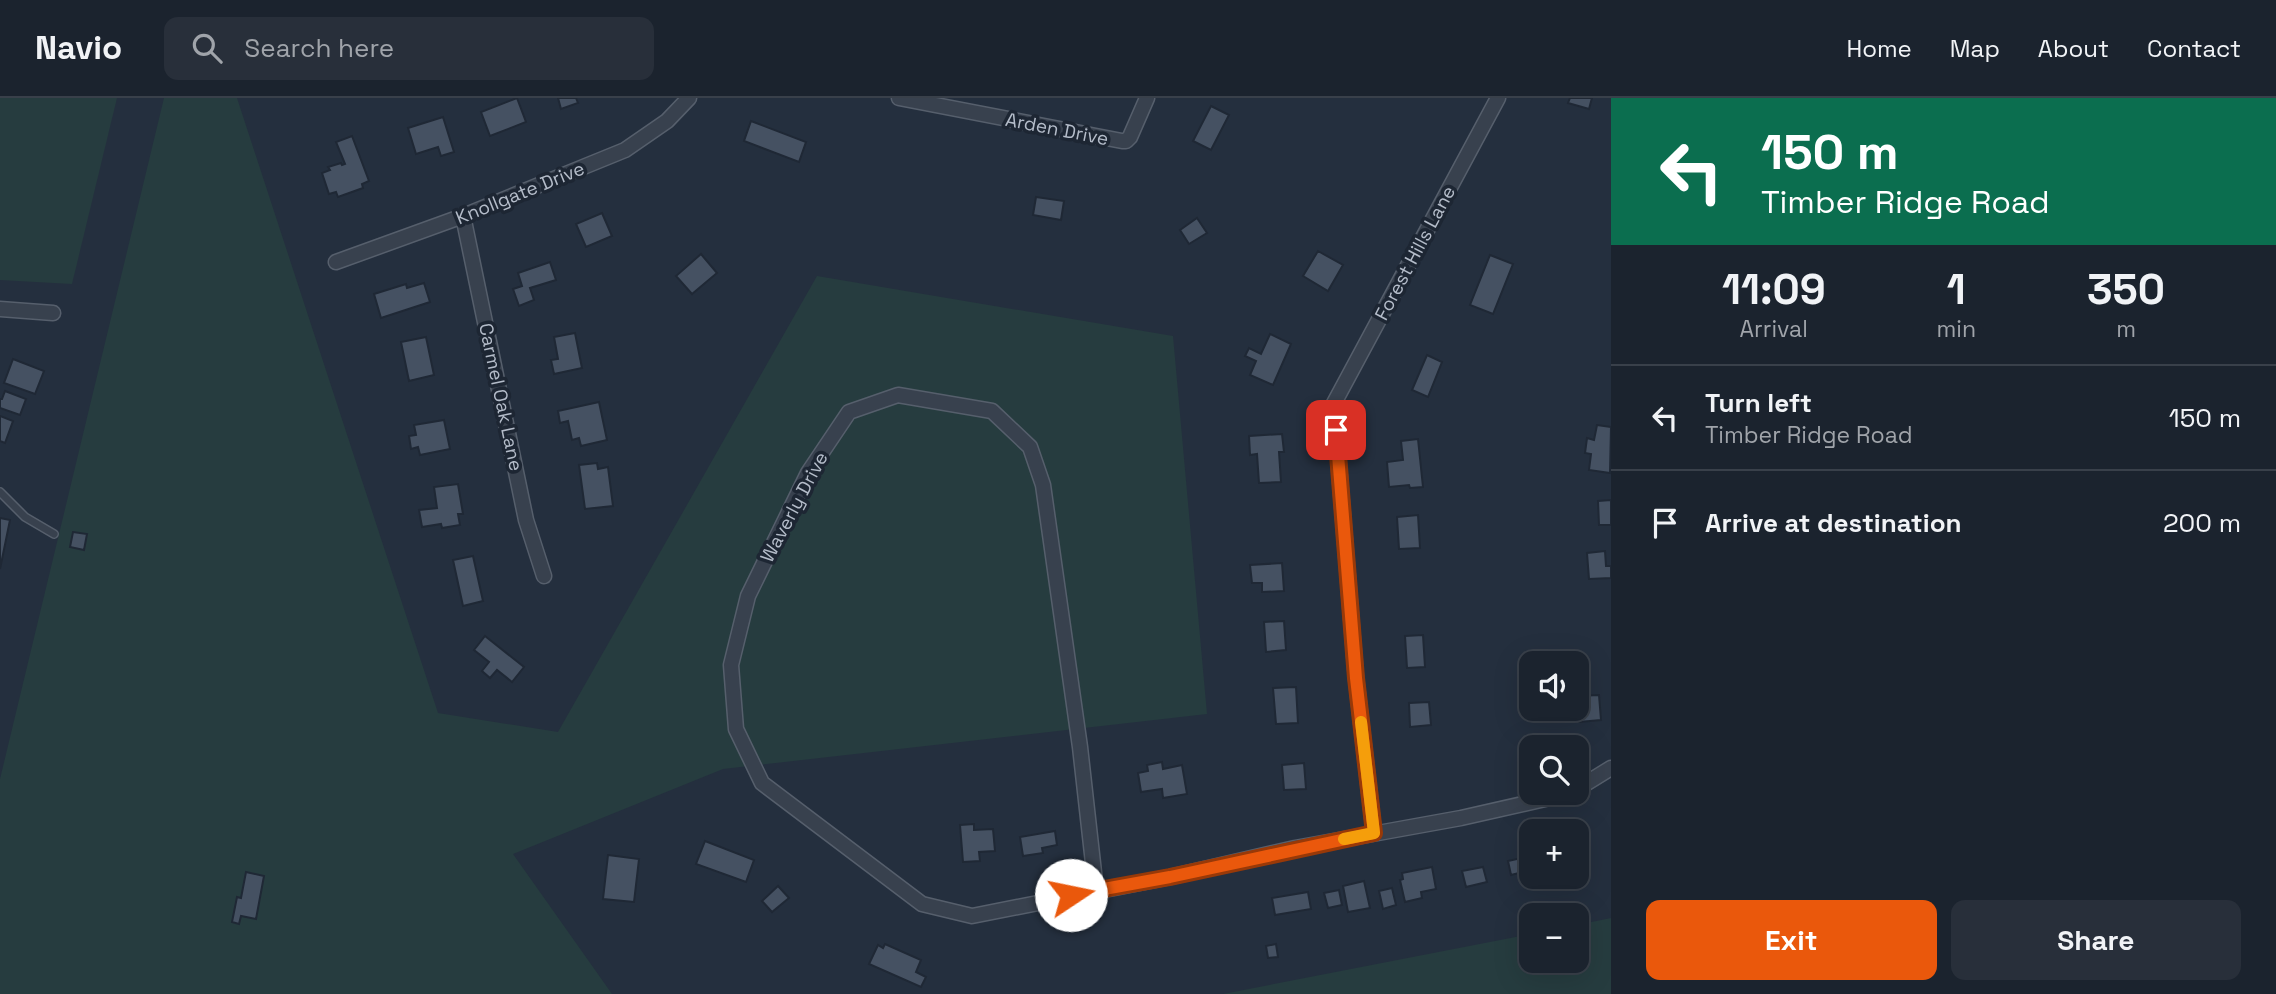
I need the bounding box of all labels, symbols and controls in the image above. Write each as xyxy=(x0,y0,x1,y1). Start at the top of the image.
search box xyxy=(164,17,654,80)
text: Navio xyxy=(35,27,122,69)
icon: search xyxy=(188,29,226,67)
text: Search here xyxy=(244,31,394,65)
text: Home xyxy=(1846,33,1912,64)
text: Map xyxy=(1950,33,2000,64)
text: About xyxy=(2038,33,2109,64)
text: Contact xyxy=(2147,33,2241,64)
street label: Arden Drive xyxy=(1003,107,1111,151)
text: 150 m xyxy=(1761,121,1899,183)
icon: left xyxy=(1646,126,1737,217)
street label: Knollgate Drive xyxy=(452,156,588,230)
street label: Forest Hills Lane xyxy=(1369,181,1461,325)
text: Timber Ridge Road xyxy=(1761,182,2050,222)
text: 11:09 xyxy=(1722,263,1826,316)
text: 1 xyxy=(1947,263,1966,316)
text: 350 xyxy=(2087,263,2165,316)
text: Arrival xyxy=(1740,314,1808,344)
text: min xyxy=(1937,314,1976,344)
text: m xyxy=(2116,314,2136,344)
street label: Carmel Oak Lane xyxy=(473,321,529,473)
text: Turn left xyxy=(1705,386,1812,420)
icon: left xyxy=(1646,399,1684,437)
pin xyxy=(1306,400,1366,460)
text: 150 m xyxy=(2169,401,2241,435)
icon: arrive xyxy=(1317,411,1355,449)
text: Timber Ridge Road xyxy=(1705,420,1912,450)
street label: Waverly Drive xyxy=(754,447,834,567)
icon: arrive xyxy=(1646,504,1684,542)
text: Arrive at destination xyxy=(1705,506,1962,540)
text: 200 m xyxy=(2163,506,2241,540)
map controls xyxy=(1519,651,1589,973)
button: sound xyxy=(1519,651,1589,721)
button: search xyxy=(1519,735,1589,805)
button: + xyxy=(1519,819,1589,889)
position arrow xyxy=(1034,858,1108,932)
button: Exit xyxy=(1646,900,1937,980)
button: Share xyxy=(1951,900,2241,980)
button: − xyxy=(1519,903,1589,973)

